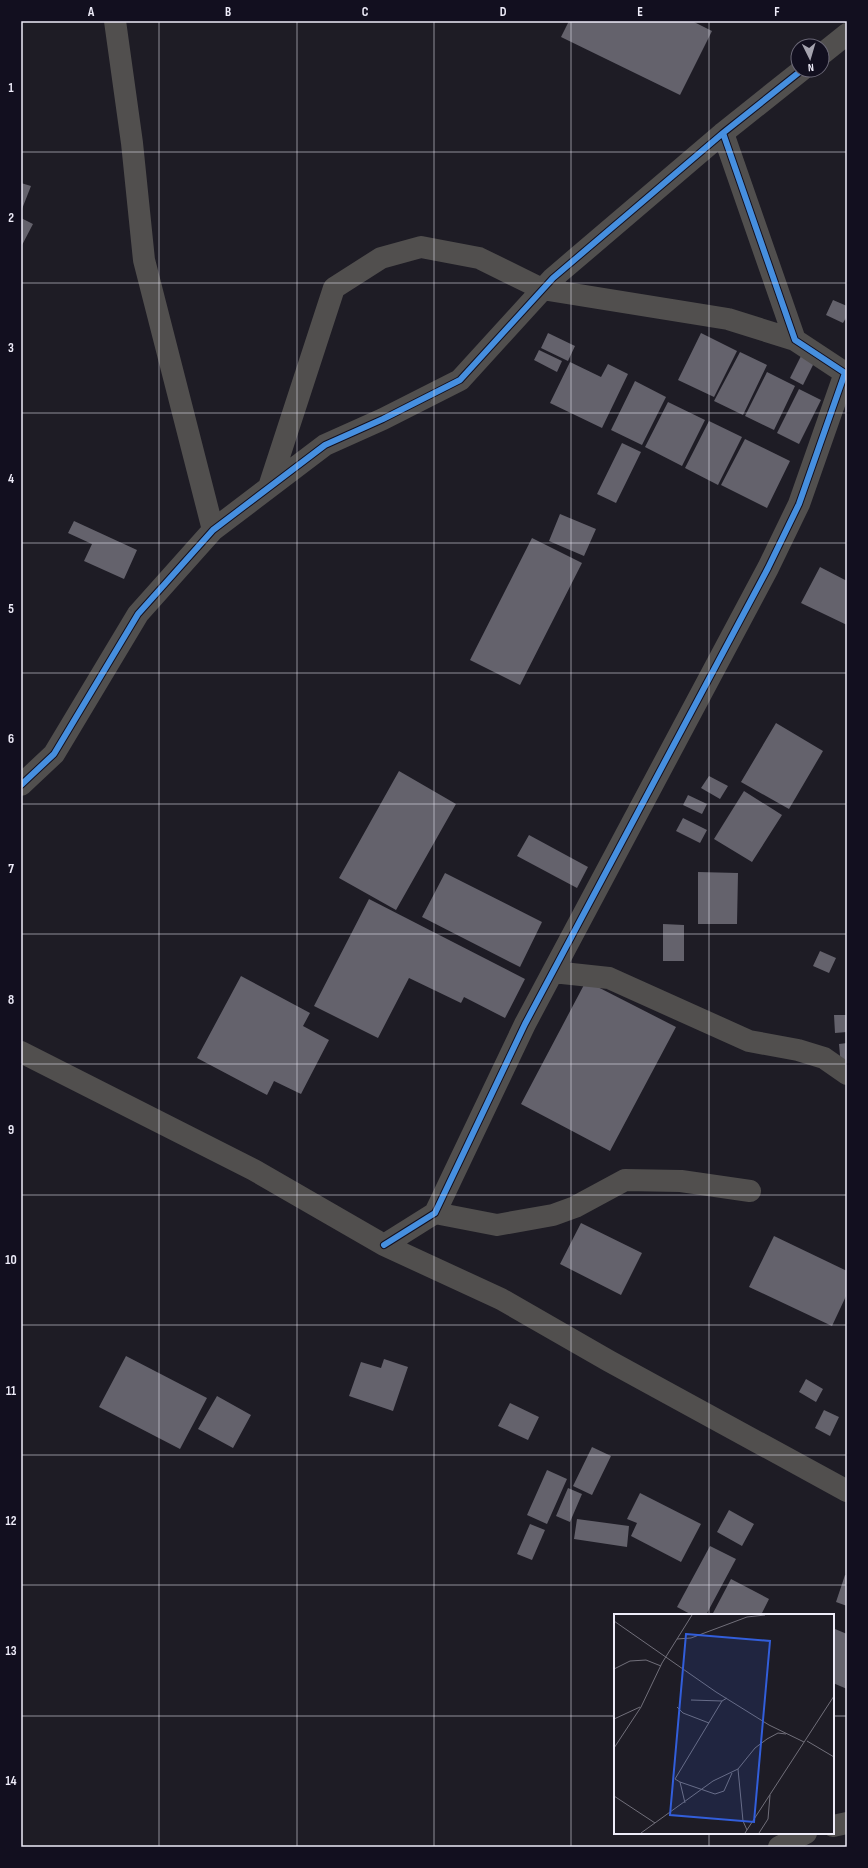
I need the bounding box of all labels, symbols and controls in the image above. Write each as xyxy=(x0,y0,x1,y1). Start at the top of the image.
text: A xyxy=(87,4,95,20)
text: B xyxy=(225,4,231,20)
text: C xyxy=(362,4,369,20)
text: D xyxy=(500,4,507,20)
text: E xyxy=(637,4,643,20)
text: F xyxy=(774,4,780,20)
north arrow xyxy=(790,38,830,78)
text: N xyxy=(807,61,814,74)
text: 1 xyxy=(8,80,14,96)
text: 2 xyxy=(8,210,14,226)
text: 3 xyxy=(8,340,14,356)
text: 4 xyxy=(8,471,14,487)
text: 5 xyxy=(8,601,14,617)
text: 6 xyxy=(8,731,14,747)
text: 7 xyxy=(8,861,14,877)
text: 8 xyxy=(8,992,14,1008)
text: 9 xyxy=(8,1122,14,1138)
text: 10 xyxy=(5,1252,17,1268)
text: 11 xyxy=(6,1383,16,1399)
text: 12 xyxy=(6,1513,17,1529)
inset map xyxy=(614,1614,834,1834)
text: 13 xyxy=(6,1643,17,1659)
text: 14 xyxy=(5,1773,17,1789)

